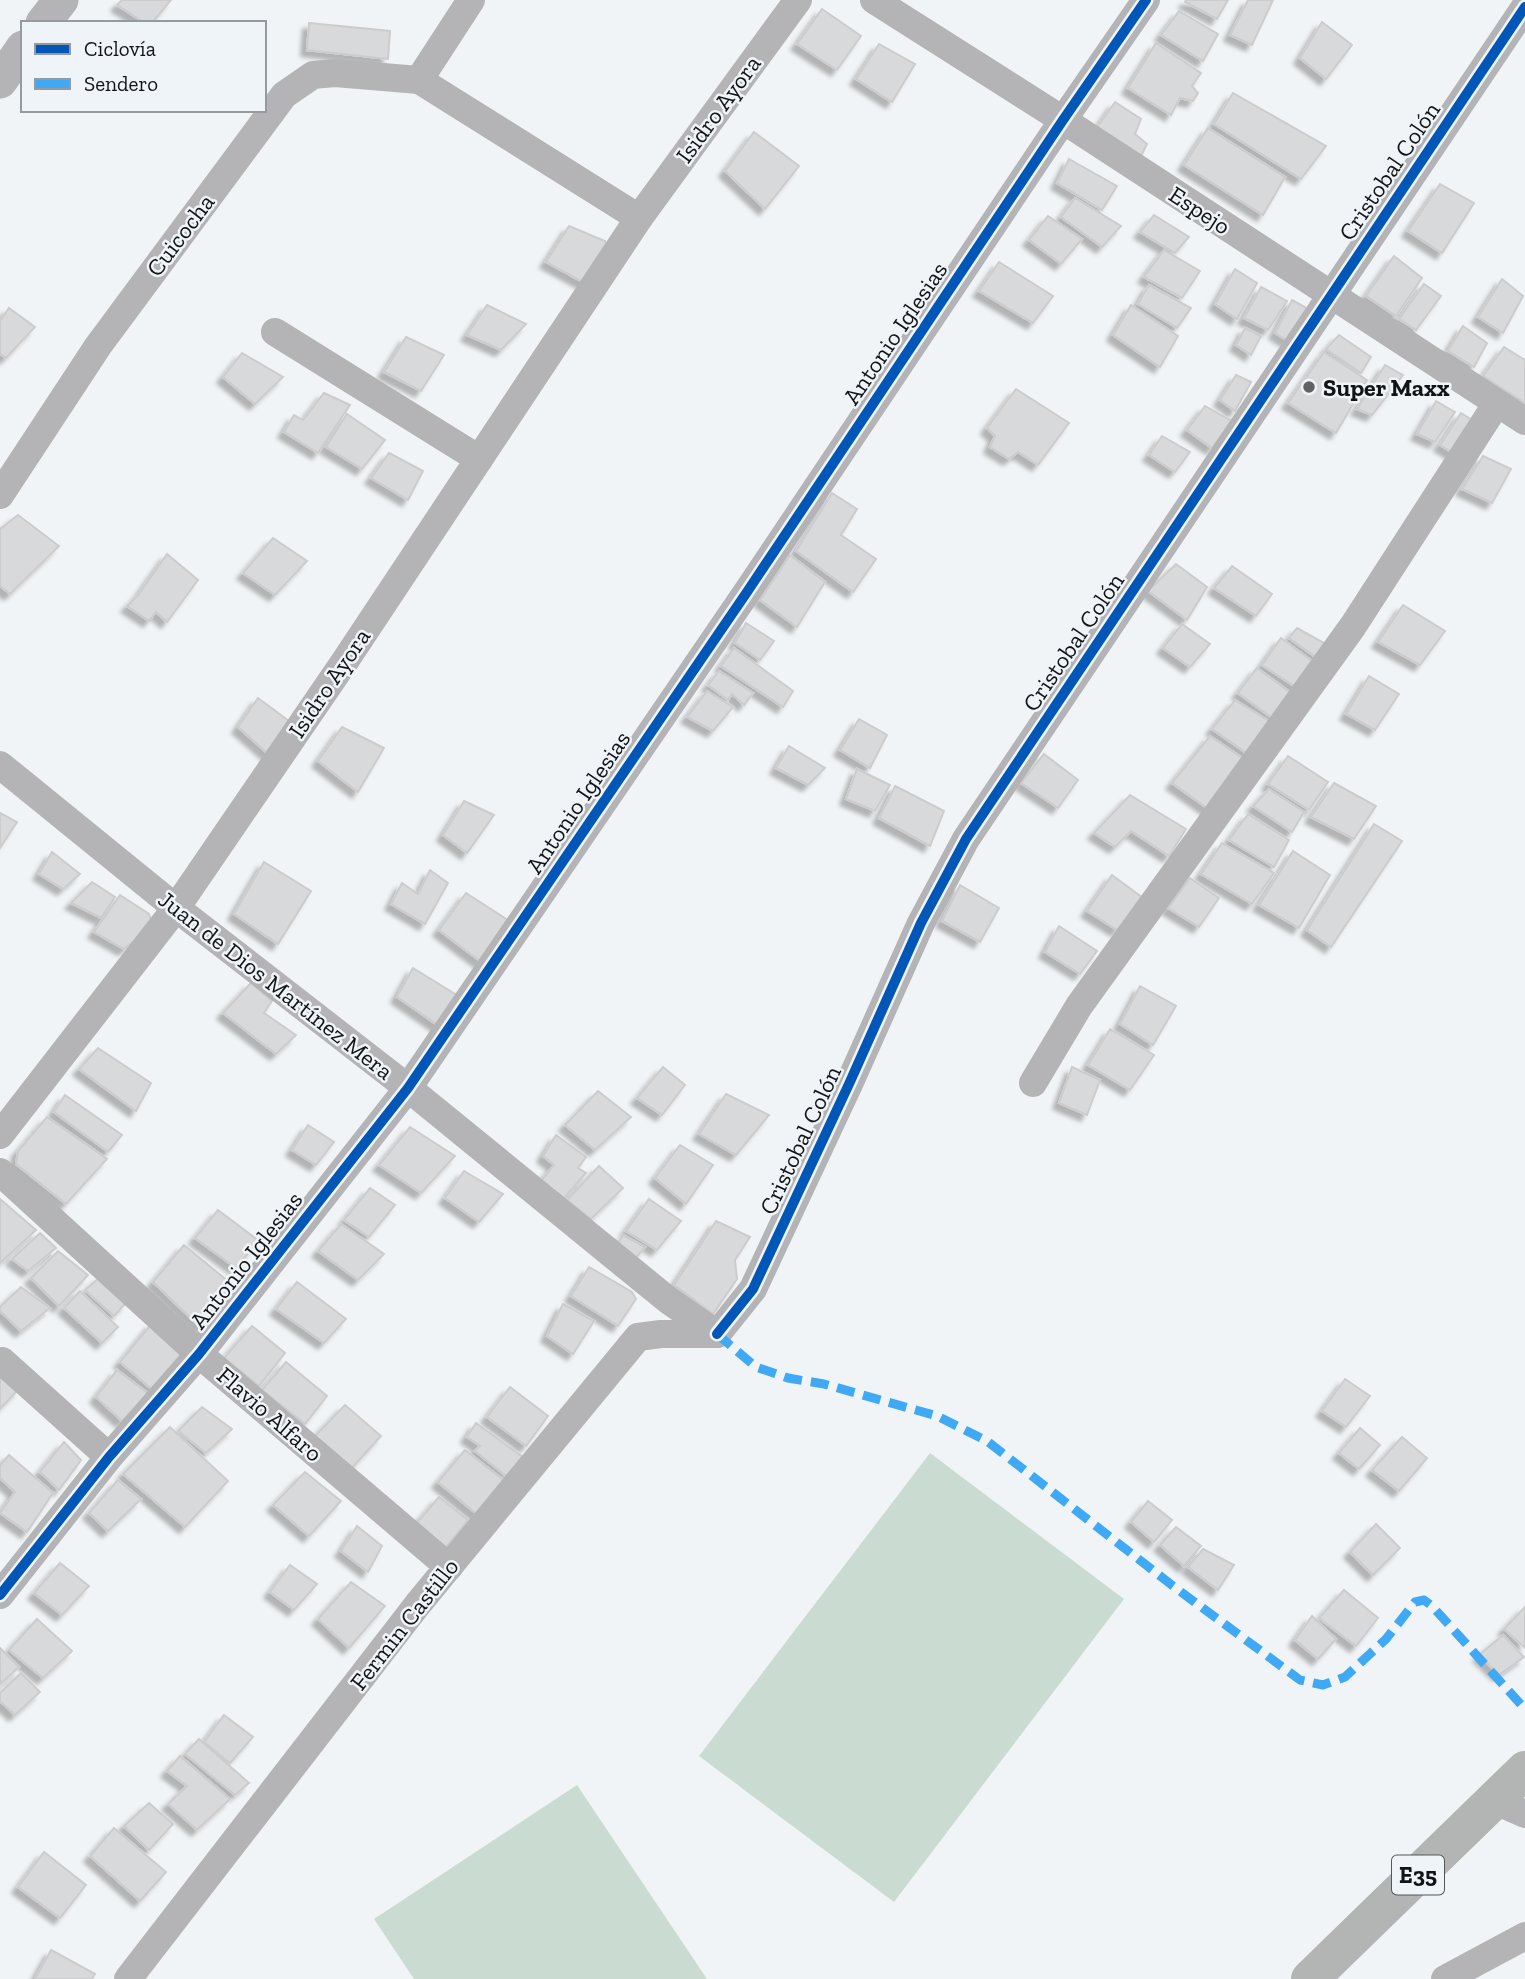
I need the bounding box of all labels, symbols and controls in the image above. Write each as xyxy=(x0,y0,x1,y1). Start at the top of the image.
legend xyxy=(21,21,266,112)
text: Ciclovía xyxy=(84,36,156,61)
street label: Isidro Ayora xyxy=(669,49,767,168)
text: Sendero xyxy=(84,71,158,96)
street label: Cristobal Colón xyxy=(1332,96,1446,246)
street label: Espejo xyxy=(1164,179,1236,241)
street label: Cuicocha xyxy=(140,188,220,282)
street label: Antonio Iglesias xyxy=(837,256,953,410)
place label: Super Maxx xyxy=(1323,373,1450,402)
marker: Super Maxx xyxy=(1301,379,1317,395)
street label: Cristobal Colón xyxy=(1016,567,1130,717)
street label: Isidro Ayora xyxy=(282,623,376,743)
street label: Antonio Iglesias xyxy=(520,725,636,879)
street label: Juan de Dios Martínez Mera xyxy=(153,884,399,1086)
street label: Cristobal Colón xyxy=(753,1061,847,1219)
street label: Antonio Iglesias xyxy=(183,1186,309,1334)
street label: Flavio Alfaro xyxy=(211,1360,329,1468)
street label: Fermin Castillo xyxy=(344,1552,464,1696)
road number: E35 xyxy=(1392,1856,1444,1894)

